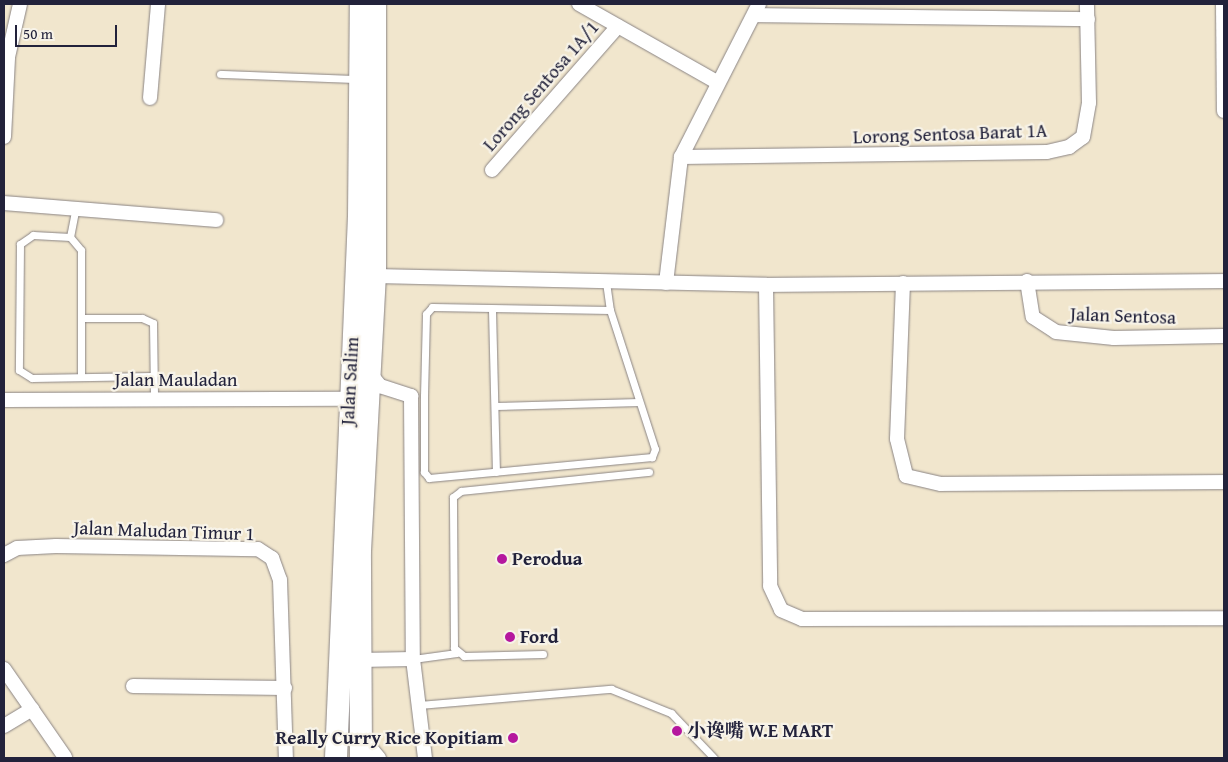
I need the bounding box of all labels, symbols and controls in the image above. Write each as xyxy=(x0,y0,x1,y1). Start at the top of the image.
scale bar xyxy=(18,15,120,47)
street label: Lorong Sentosa 1A/1 xyxy=(478,16,604,156)
text: 50 m xyxy=(23,23,53,44)
street label: Lorong Sentosa Barat 1A xyxy=(852,119,1048,149)
street label: Jalan Sentosa xyxy=(1070,303,1176,329)
street label: Jalan Salim xyxy=(336,336,364,426)
street label: Jalan Mauladan xyxy=(114,369,238,391)
street label: Jalan Maludan Timur 1 xyxy=(73,516,255,546)
place label: Perodua xyxy=(512,548,582,570)
marker: Perodua xyxy=(496,553,508,565)
place label: Ford xyxy=(520,626,559,648)
marker: Ford xyxy=(504,631,516,643)
place label: 小谗嘴 W.E MART xyxy=(687,720,833,742)
marker: 小谗嘴 W.E MART xyxy=(671,725,683,737)
place label: Really Curry Rice Kopitiam xyxy=(276,727,503,749)
marker: Really Curry Rice Kopitiam xyxy=(507,732,519,744)

